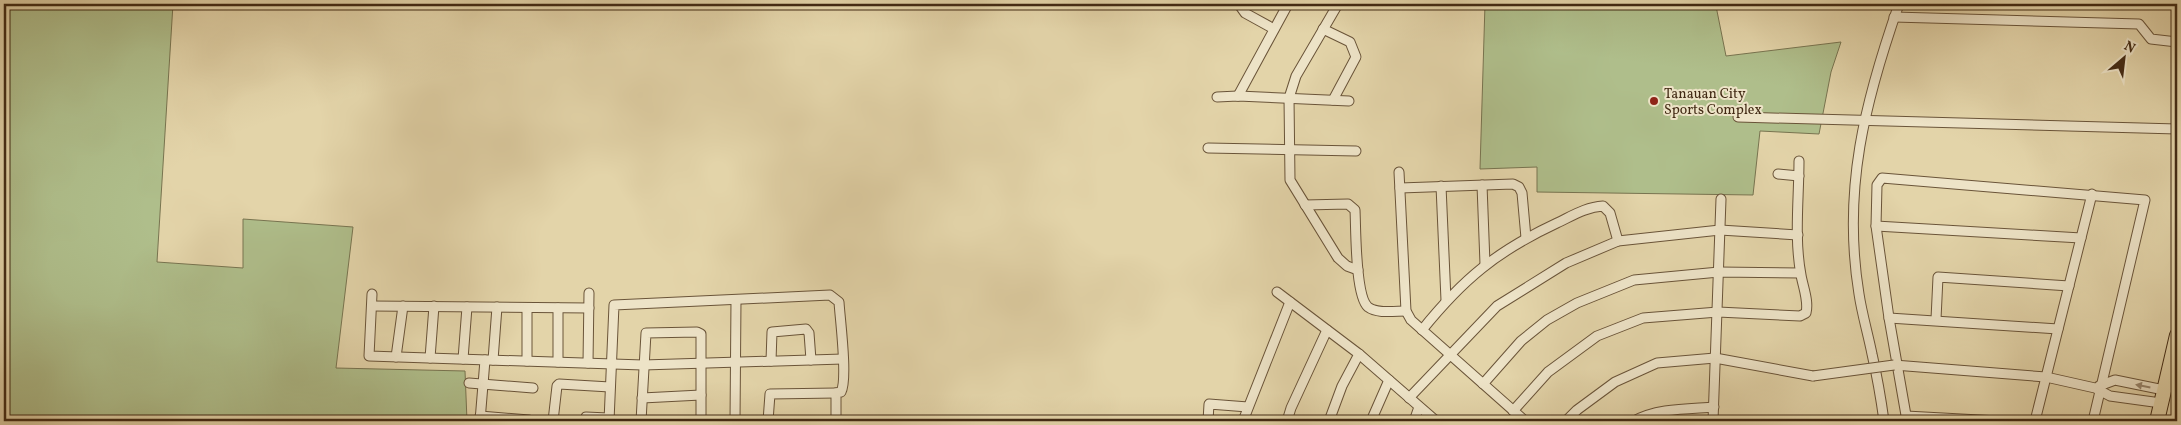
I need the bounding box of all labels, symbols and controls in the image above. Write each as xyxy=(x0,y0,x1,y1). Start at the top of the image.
north arrow xyxy=(2098,32,2148,82)
text: N xyxy=(2120,37,2138,59)
place label: Tanauan City Sports Complex xyxy=(1664,85,1762,120)
marker: Tanauan City Sports Complex xyxy=(1648,95,1660,107)
one-way arrow xyxy=(2135,381,2151,389)

